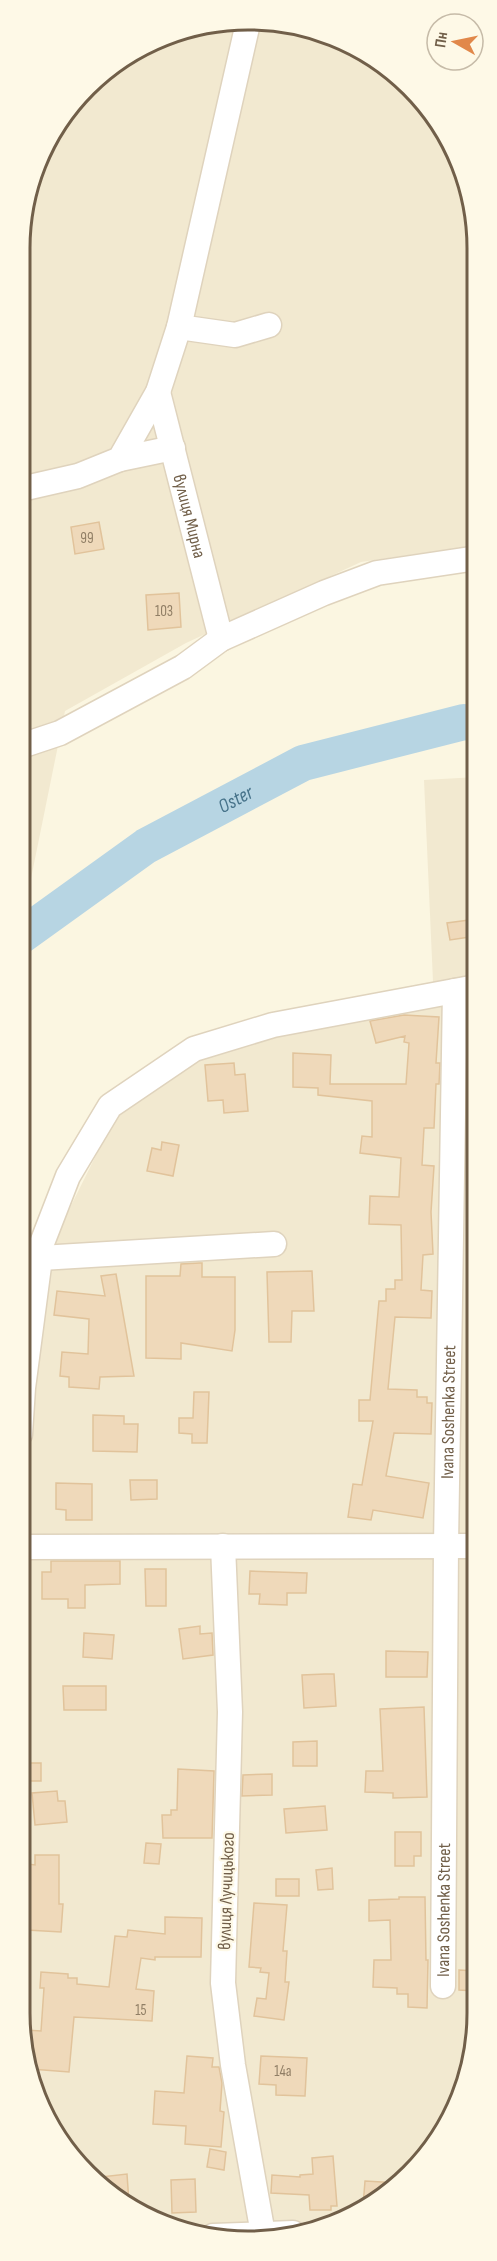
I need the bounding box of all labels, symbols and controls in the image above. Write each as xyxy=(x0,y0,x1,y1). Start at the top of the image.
north arrow xyxy=(425,12,485,72)
text: Пн xyxy=(431,31,452,49)
street label: вулиця Мирна xyxy=(168,472,210,560)
house number: 99 xyxy=(80,529,94,548)
house number: 103 xyxy=(155,602,173,621)
water label: Oster xyxy=(214,780,258,819)
street label: Ivana Soshenka Street xyxy=(437,1344,460,1479)
street label: вулиця Лучицького xyxy=(214,1832,239,1950)
street label: Ivana Soshenka Street xyxy=(433,1842,455,1977)
house number: 15 xyxy=(135,2001,147,2020)
house number: 14а xyxy=(274,2062,292,2081)

